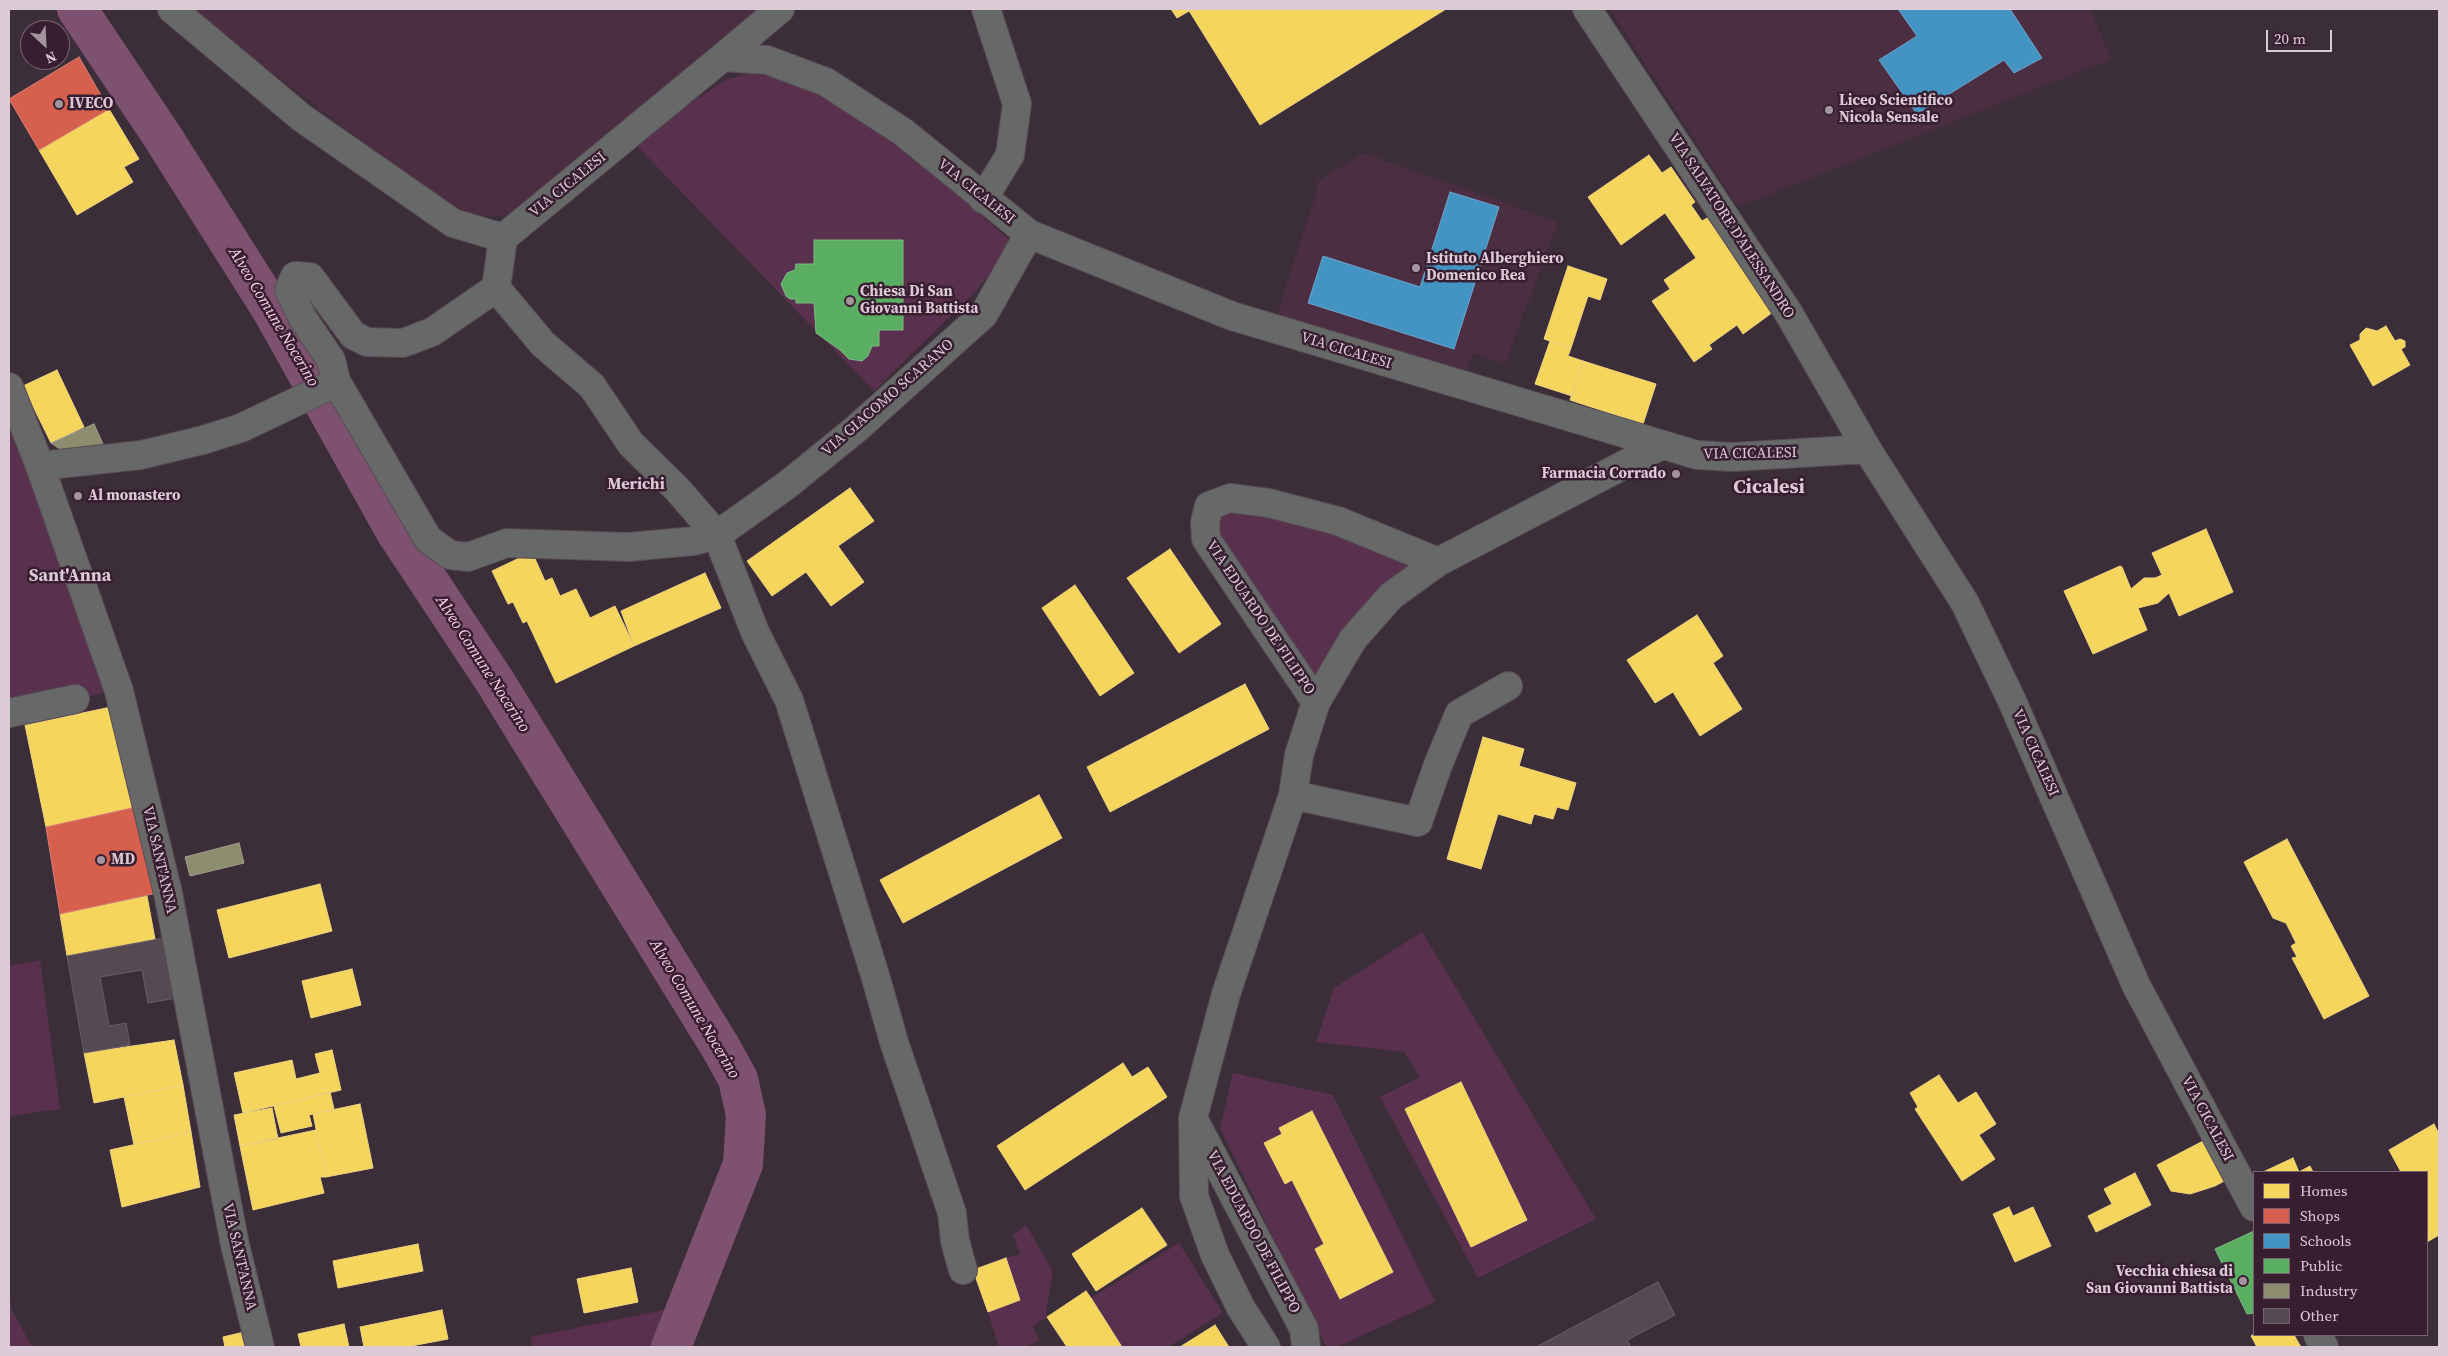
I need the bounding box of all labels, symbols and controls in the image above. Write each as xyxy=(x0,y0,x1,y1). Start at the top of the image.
north arrow xyxy=(20,20,70,70)
scale bar xyxy=(2268,20,2334,52)
text: 20 m xyxy=(2274,28,2306,49)
text: N xyxy=(42,46,60,69)
place label: Liceo Scientifico Nicola Sensale xyxy=(1839,92,1953,127)
place label: IVECO xyxy=(69,95,113,113)
marker: IVECO xyxy=(53,98,65,110)
marker: Liceo Scientifico Nicola Sensale xyxy=(1823,104,1835,116)
street label: VIA SALVATORE D'ALESSANDRO xyxy=(1664,130,1798,322)
street label: VIA CICALESI xyxy=(526,148,610,222)
street label: VIA CICALESI xyxy=(934,155,1018,229)
water label: Alveo Comune Nocerino xyxy=(224,244,322,390)
place label: Istituto Alberghiero Domenico Rea xyxy=(1426,250,1564,285)
marker: Istituto Alberghiero Domenico Rea xyxy=(1410,262,1422,274)
place label: Chiesa Di San Giovanni Battista xyxy=(860,283,978,318)
marker: Chiesa Di San Giovanni Battista xyxy=(844,295,856,307)
street label: VIA CICALESI xyxy=(1298,329,1394,373)
street label: VIA GIACOMO SCARANO xyxy=(818,336,958,460)
street label: VIA CICALESI xyxy=(1703,444,1797,464)
place label: Farmacia Corrado xyxy=(1541,465,1666,483)
marker: Farmacia Corrado xyxy=(1670,468,1682,480)
district label: Merichi xyxy=(607,475,665,495)
district label: Cicalesi xyxy=(1733,476,1805,500)
place label: Al monastero xyxy=(88,487,181,505)
marker: Al monastero xyxy=(72,490,84,502)
street label: VIA EDUARDO DE FILIPPO xyxy=(1202,538,1318,698)
district label: Sant'Anna xyxy=(29,565,111,587)
water label: Alveo Comune Nocerino xyxy=(431,592,533,736)
street label: VIA CICALESI xyxy=(2008,706,2062,800)
street label: VIA SANT'ANNA xyxy=(138,805,180,915)
place label: MD xyxy=(111,851,135,869)
marker: MD xyxy=(95,854,107,866)
water label: Alveo Comune Nocerino xyxy=(645,936,743,1082)
street label: VIA CICALESI xyxy=(2177,1073,2237,1165)
street label: VIA EDUARDO DE FILIPPO xyxy=(1202,1147,1304,1317)
legend xyxy=(2253,1171,2428,1336)
text: Homes xyxy=(2300,1180,2347,1201)
street label: VIA SANT'ANNA xyxy=(218,1202,260,1312)
text: Shops xyxy=(2300,1205,2340,1226)
text: Schools xyxy=(2300,1230,2351,1251)
text: Public xyxy=(2300,1255,2342,1276)
place label: Vecchia chiesa di San Giovanni Battista xyxy=(2086,1263,2233,1298)
marker: Vecchia chiesa di San Giovanni Battista xyxy=(2237,1275,2249,1287)
text: Industry xyxy=(2300,1280,2357,1301)
text: Other xyxy=(2300,1305,2339,1326)

